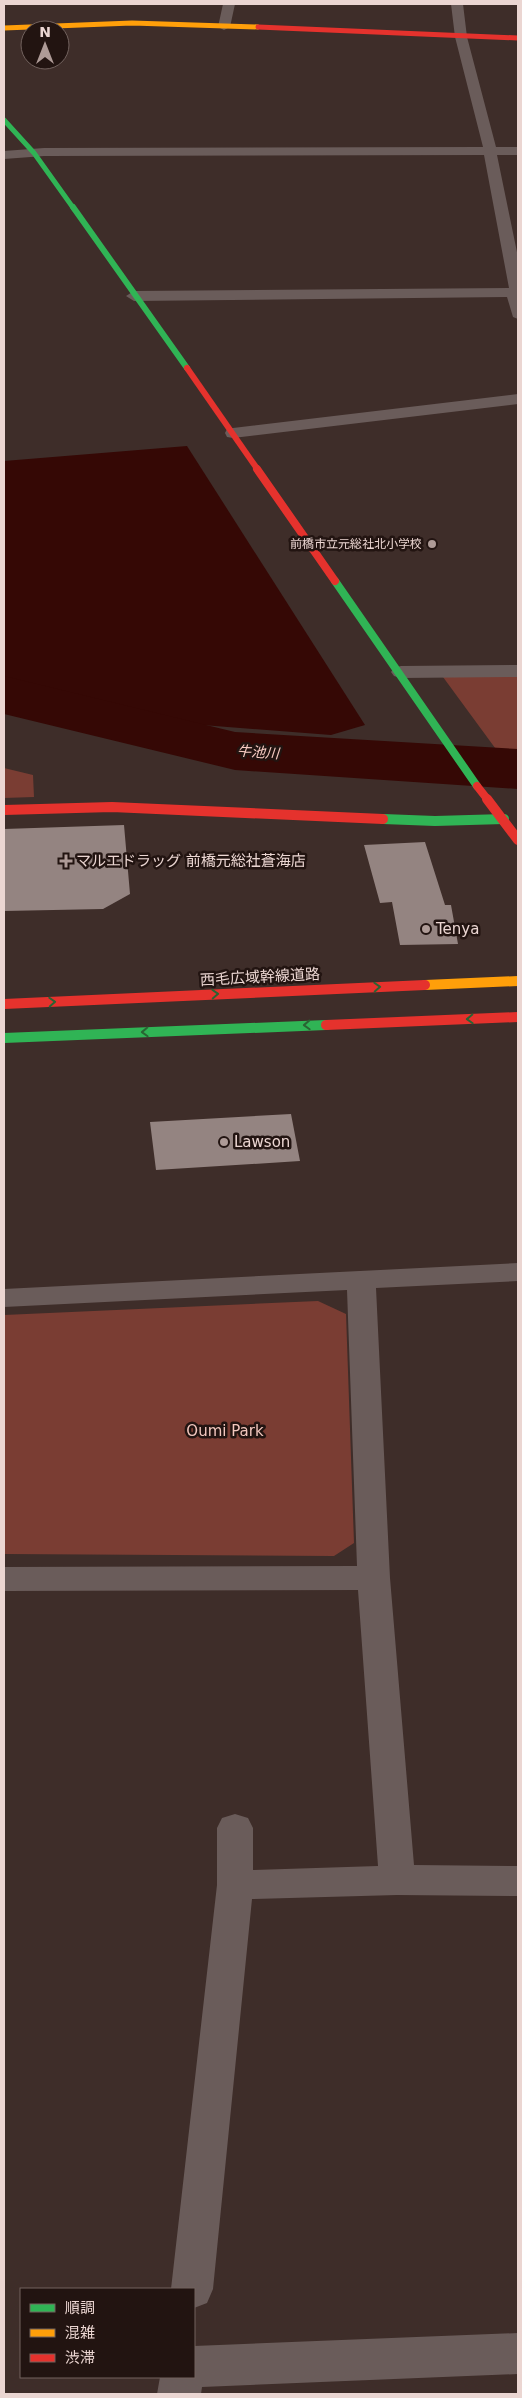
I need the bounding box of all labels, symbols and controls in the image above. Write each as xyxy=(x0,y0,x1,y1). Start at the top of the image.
north arrow xyxy=(20,20,70,70)
text: N xyxy=(39,24,51,40)
place label: 前橋市立元総社北小学校 xyxy=(290,537,422,551)
marker: 前橋市立元総社北小学校 xyxy=(426,538,438,550)
water label: 牛池川 xyxy=(236,743,282,762)
place label: マルエドラッグ 前橋元総社蒼海店 xyxy=(76,852,306,870)
marker: マルエドラッグ 前橋元総社蒼海店 xyxy=(60,855,72,867)
place label: Tenya xyxy=(435,920,479,938)
marker: Tenya xyxy=(420,923,432,935)
street label: 西毛広域幹線道路 xyxy=(200,965,320,989)
one-way arrow xyxy=(373,982,381,993)
one-way arrow xyxy=(211,989,219,1000)
one-way arrow xyxy=(49,996,57,1007)
one-way arrow xyxy=(465,1014,473,1024)
one-way arrow xyxy=(303,1020,311,1031)
one-way arrow xyxy=(141,1027,148,1037)
place label: Lawson xyxy=(234,1133,290,1151)
marker: Lawson xyxy=(218,1136,230,1148)
park label: Oumi Park xyxy=(186,1422,264,1440)
legend xyxy=(20,2288,195,2378)
text: 順調 xyxy=(65,2299,95,2317)
text: 混雑 xyxy=(65,2324,95,2342)
text: 渋滞 xyxy=(65,2349,95,2367)

